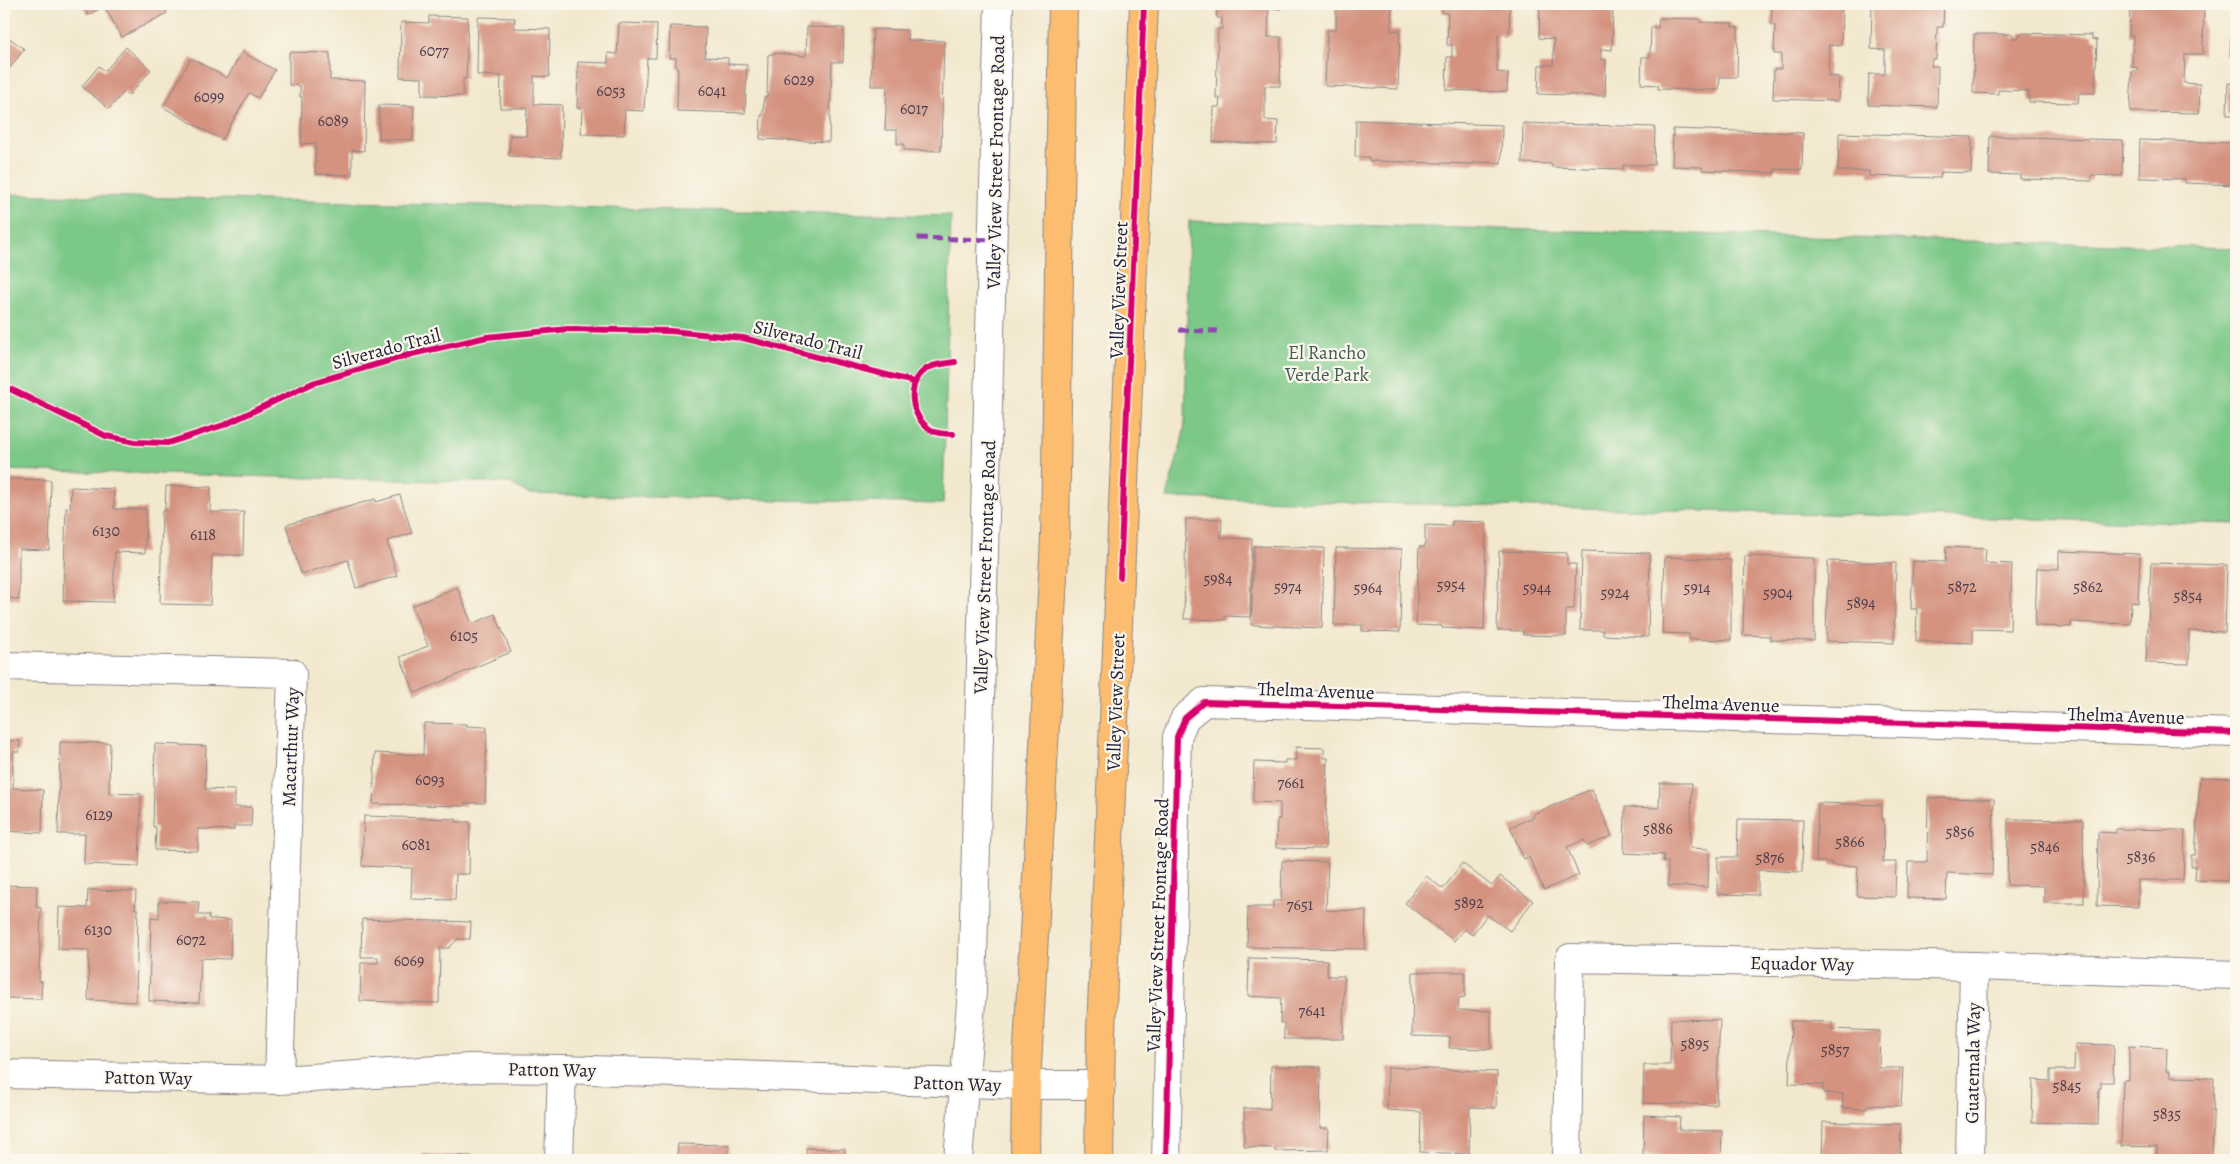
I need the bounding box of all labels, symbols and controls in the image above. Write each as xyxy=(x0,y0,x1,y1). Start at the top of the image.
street label: Valley View Street Frontage Road xyxy=(981,34,1011,290)
house number: 6077 xyxy=(419,40,449,62)
house number: 6029 xyxy=(784,69,814,91)
house number: 6053 xyxy=(596,80,626,102)
house number: 6041 xyxy=(698,80,727,102)
house number: 6099 xyxy=(194,86,224,108)
house number: 6017 xyxy=(900,98,928,120)
house number: 6089 xyxy=(318,110,348,132)
street label: Valley View Street xyxy=(1104,221,1134,360)
street label: Silverado Trail xyxy=(750,314,865,366)
street label: Silverado Trail xyxy=(329,322,444,376)
park label: El Rancho Verde Park xyxy=(1284,340,1370,388)
street label: Valley View Street Frontage Road xyxy=(968,439,1002,695)
house number: 6130 xyxy=(92,520,120,542)
house number: 6118 xyxy=(190,524,216,546)
house number: 5984 xyxy=(1203,568,1233,590)
house number: 5954 xyxy=(1437,574,1465,596)
house number: 5974 xyxy=(1274,576,1302,598)
house number: 5872 xyxy=(1948,576,1977,598)
house number: 5862 xyxy=(2073,576,2103,598)
house number: 5964 xyxy=(1354,577,1382,599)
house number: 5944 xyxy=(1523,577,1551,599)
house number: 5914 xyxy=(1684,577,1710,599)
house number: 5924 xyxy=(1600,582,1630,604)
house number: 5904 xyxy=(1763,582,1793,604)
house number: 5854 xyxy=(2174,585,2202,607)
house number: 5894 xyxy=(1846,592,1876,614)
house number: 6105 xyxy=(450,625,478,647)
street label: Valley View Street xyxy=(1101,633,1131,772)
street label: Thelma Avenue xyxy=(1257,676,1375,706)
street label: Macarthur Way xyxy=(276,686,306,807)
street label: Thelma Avenue xyxy=(1662,689,1780,719)
street label: Thelma Avenue xyxy=(2067,701,2185,731)
house number: 6093 xyxy=(415,769,445,791)
house number: 7661 xyxy=(1278,772,1305,794)
street label: Valley View Street Frontage Road xyxy=(1141,797,1175,1053)
house number: 6129 xyxy=(85,804,113,826)
house number: 5886 xyxy=(1643,818,1673,840)
house number: 5856 xyxy=(1946,821,1974,843)
house number: 5866 xyxy=(1835,831,1865,853)
house number: 6081 xyxy=(401,834,431,856)
house number: 5846 xyxy=(2030,836,2060,858)
house number: 5836 xyxy=(2127,846,2155,868)
house number: 5876 xyxy=(1756,847,1784,869)
house number: 5892 xyxy=(1454,892,1484,914)
house number: 7651 xyxy=(1287,894,1314,916)
house number: 6130 xyxy=(84,919,112,941)
house number: 6072 xyxy=(176,929,207,951)
house number: 6069 xyxy=(394,950,424,972)
street label: Equador Way xyxy=(1750,950,1854,978)
house number: 7641 xyxy=(1299,1000,1326,1022)
street label: Guatemala Way xyxy=(1959,1002,1987,1124)
house number: 5895 xyxy=(1681,1033,1710,1055)
house number: 5857 xyxy=(1821,1039,1849,1061)
street label: Patton Way xyxy=(508,1056,597,1084)
street label: Patton Way xyxy=(104,1064,193,1092)
street label: Patton Way xyxy=(912,1069,1002,1099)
house number: 5845 xyxy=(2053,1075,2081,1097)
house number: 5835 xyxy=(2153,1103,2181,1125)

